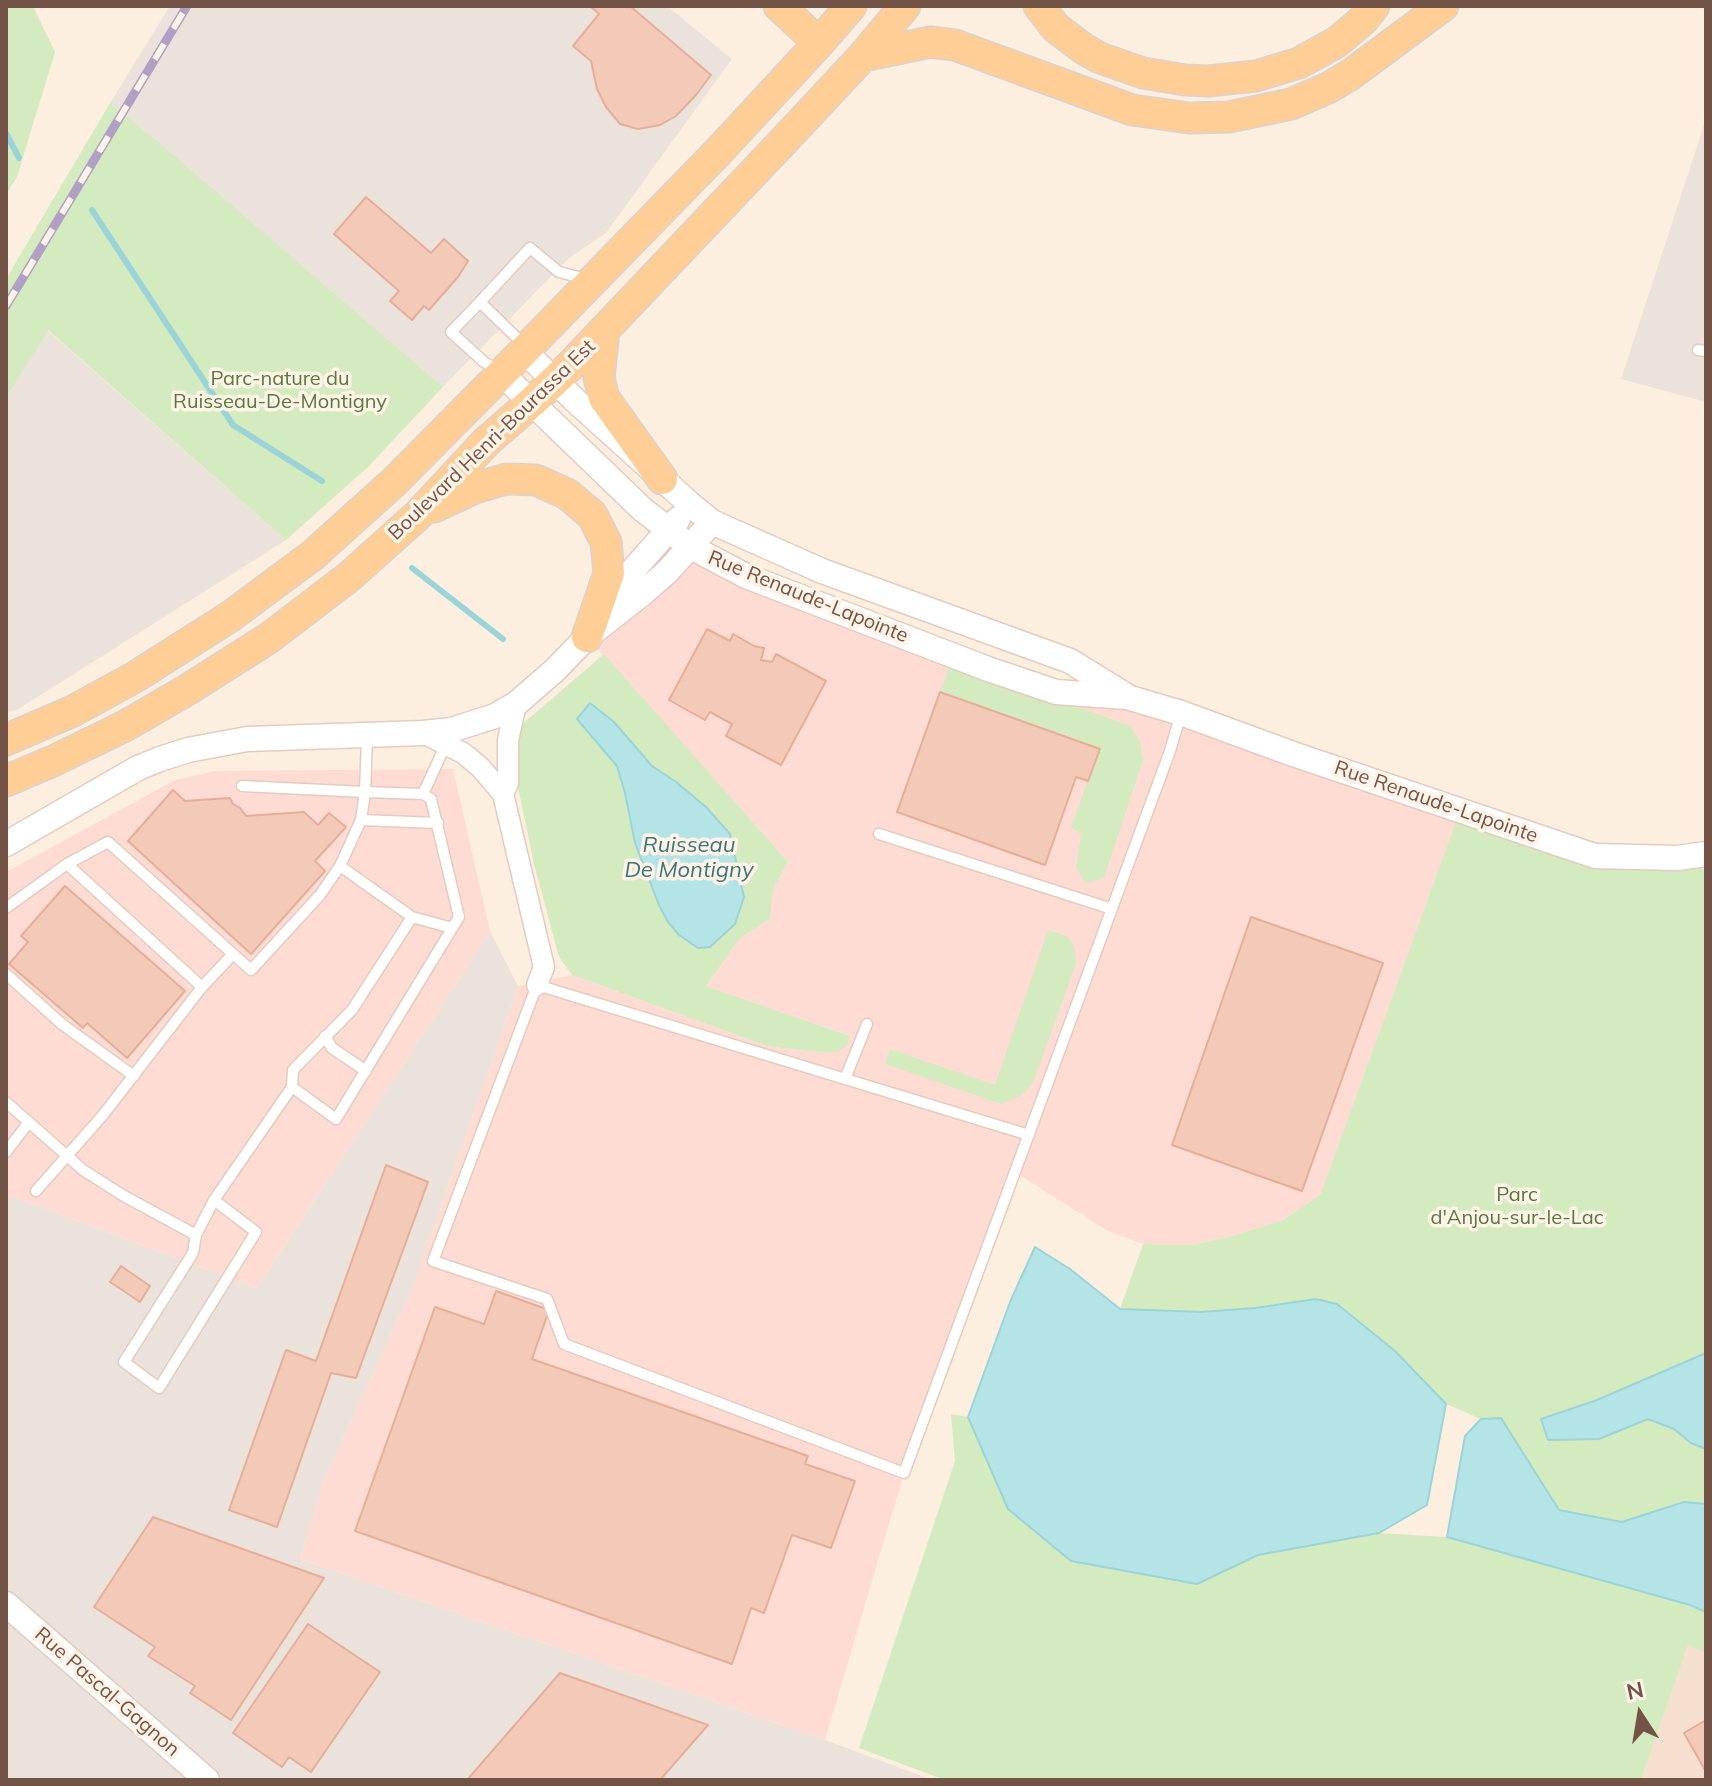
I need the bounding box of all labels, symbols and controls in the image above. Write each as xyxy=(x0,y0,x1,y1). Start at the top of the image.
street label: Boulevard Henri-Bourassa Est xyxy=(383,335,601,545)
park label: Parc-nature du Ruisseau-De-Montigny xyxy=(173,367,387,414)
street label: Rue Renaude-Lapointe xyxy=(705,546,911,648)
street label: Rue Renaude-Lapointe xyxy=(1331,756,1541,848)
water label: Ruisseau De Montigny xyxy=(624,832,754,884)
park label: Parc d'Anjou-sur-le-Lac xyxy=(1430,1183,1604,1230)
street label: Rue Pascal-Gagnon xyxy=(29,1622,185,1762)
north arrow xyxy=(1600,1674,1680,1754)
text: N xyxy=(1624,1675,1646,1706)

